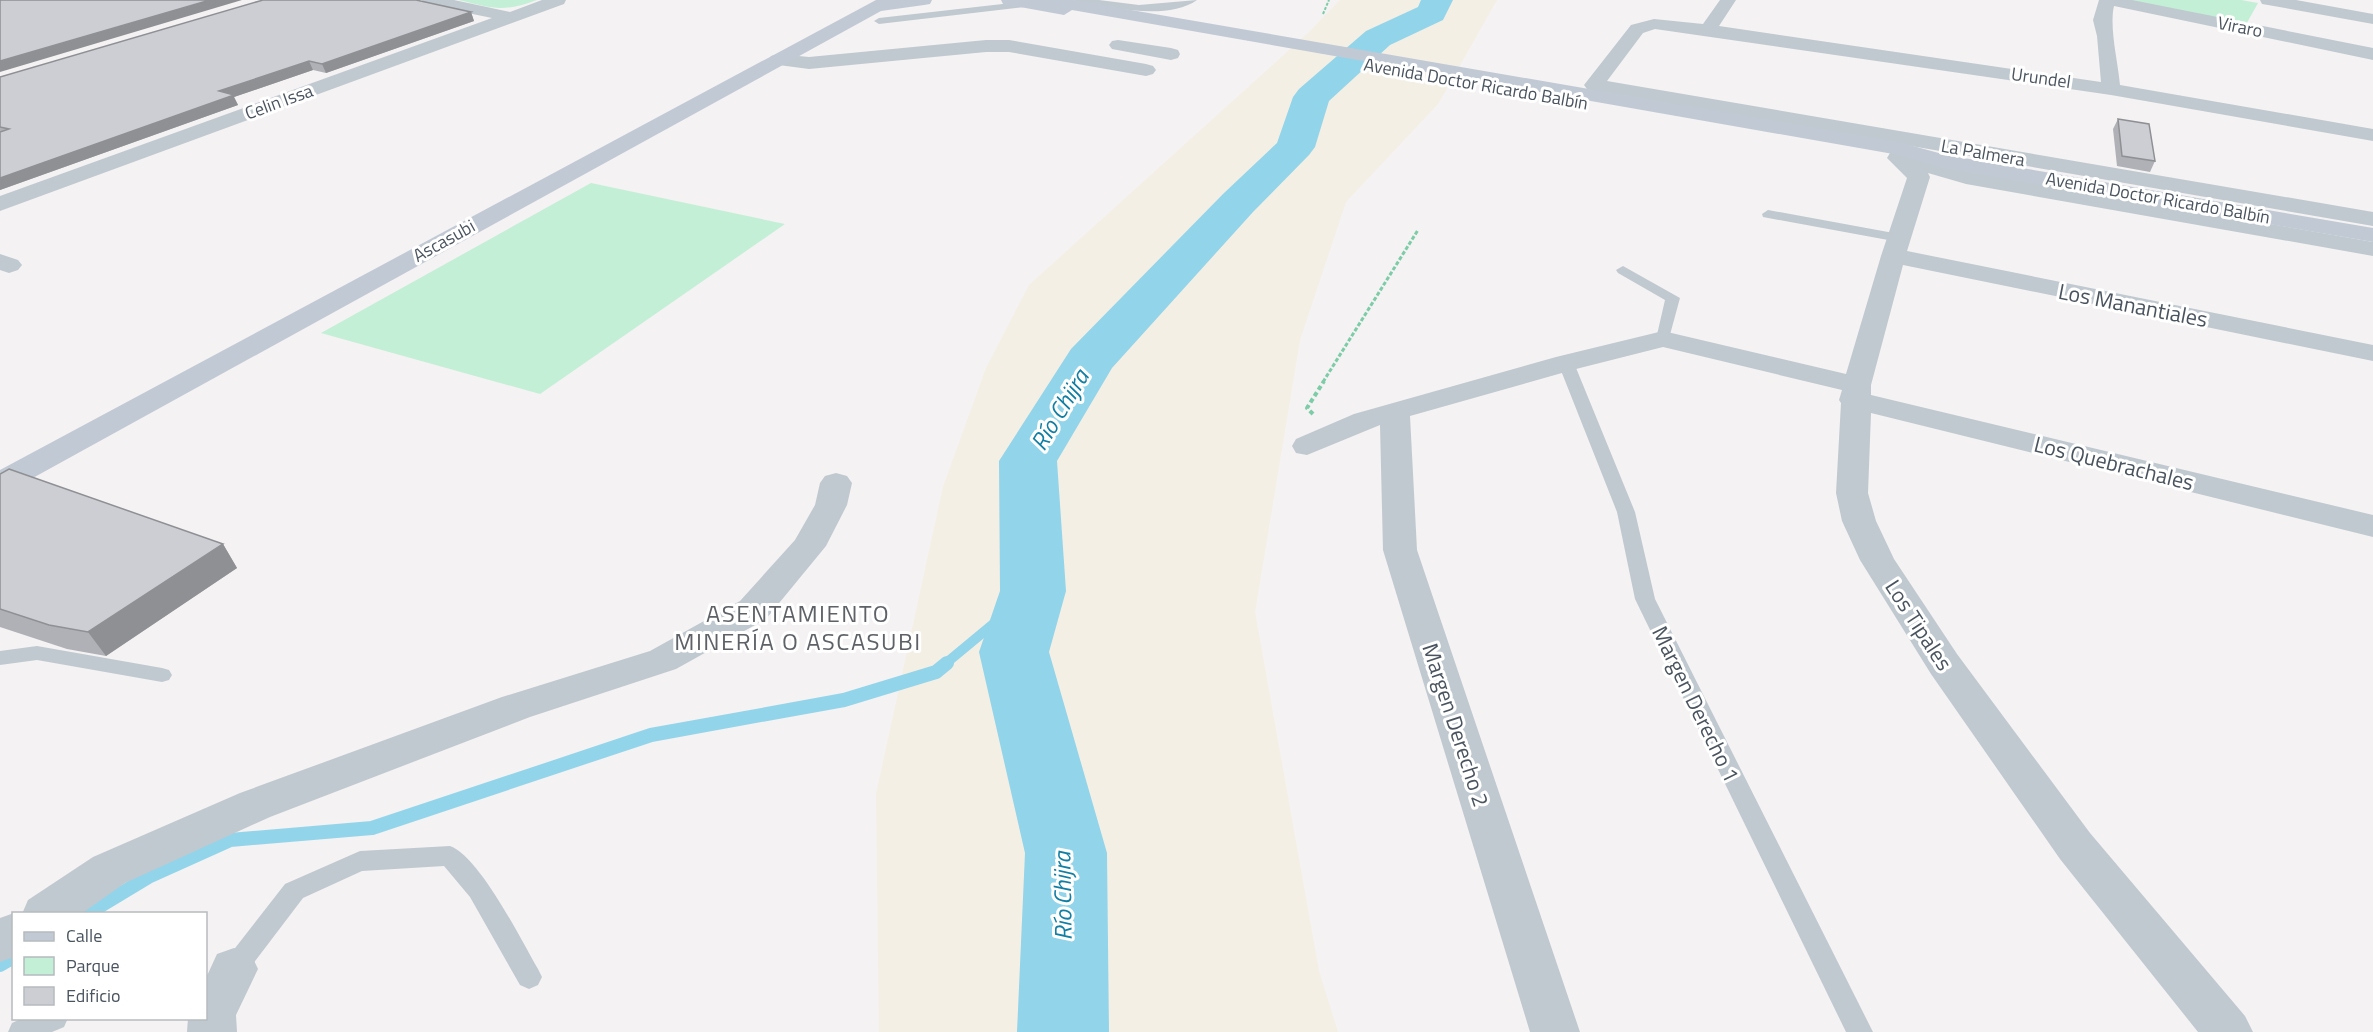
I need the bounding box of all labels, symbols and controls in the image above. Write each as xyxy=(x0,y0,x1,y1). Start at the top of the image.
street label: Viraro xyxy=(2215,9,2265,44)
street label: Avenida Doctor Ricardo Balbín xyxy=(1362,50,1590,117)
street label: Urundel xyxy=(2010,60,2073,95)
street label: Celin Issa xyxy=(241,77,317,126)
street label: La Palmera xyxy=(1939,132,2027,173)
street label: Avenida Doctor Ricardo Balbín xyxy=(2044,164,2272,231)
street label: Ascasubi xyxy=(408,212,480,269)
street label: Los Manantiales xyxy=(2056,274,2210,336)
water label: Río Chijra xyxy=(1021,360,1098,457)
street label: Los Quebrachales xyxy=(2031,427,2197,499)
street label: Los Tipales xyxy=(1877,573,1961,677)
district label: ASENTAMIENTO MINERÍA O ASCASUBI xyxy=(674,595,922,659)
street label: Margen Derecho 1 xyxy=(1643,620,1749,788)
street label: Margen Derecho 2 xyxy=(1414,639,1498,811)
water label: Río Chijra xyxy=(1043,849,1081,941)
legend xyxy=(12,912,207,1020)
text: Calle xyxy=(66,922,102,949)
text: Parque xyxy=(66,952,120,979)
text: Edificio xyxy=(66,982,120,1009)

